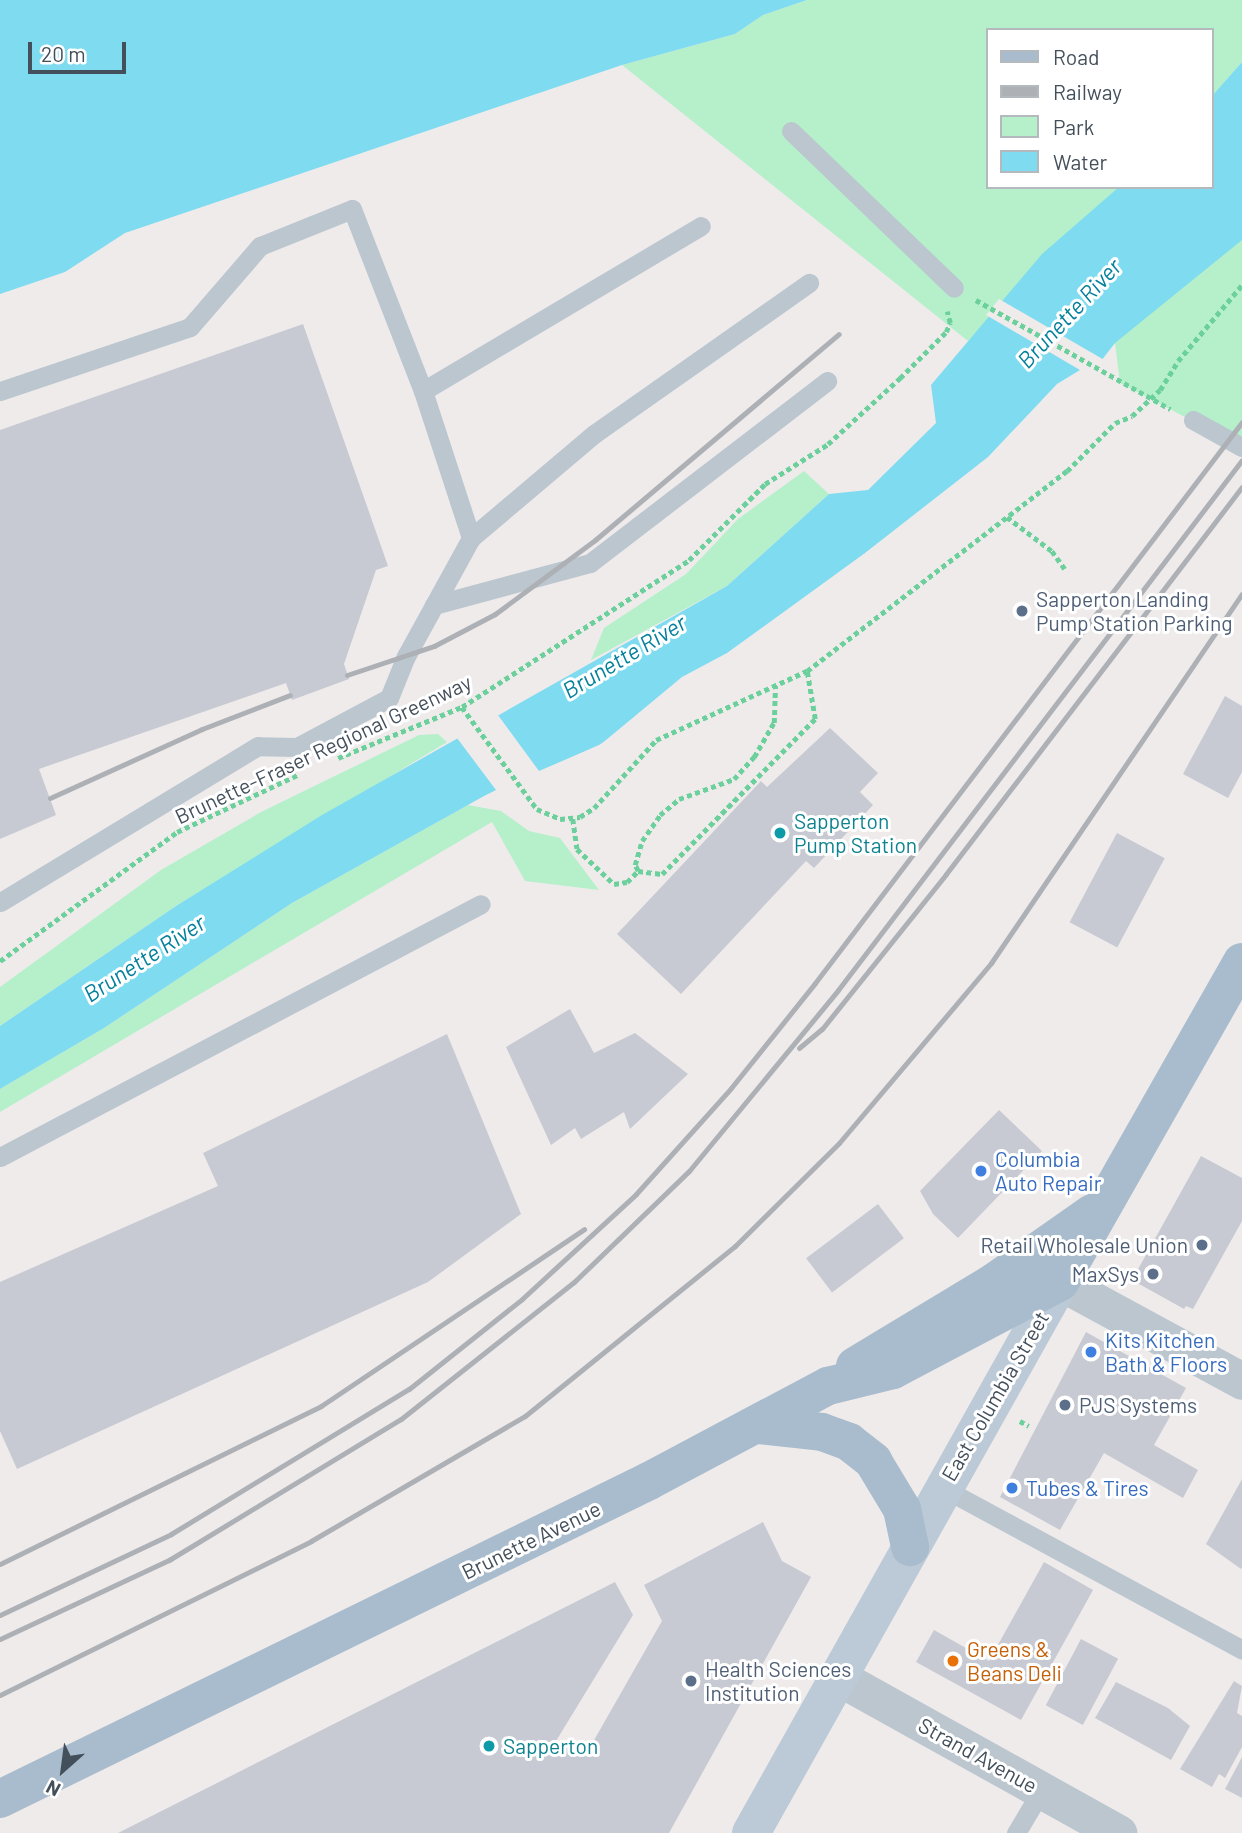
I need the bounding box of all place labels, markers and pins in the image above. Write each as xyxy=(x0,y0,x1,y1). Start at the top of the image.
place label: Sapperton Landing Pump Station Parking xyxy=(1036,586,1233,636)
marker: Sapperton Landing Pump Station Parking xyxy=(1014,603,1030,619)
place label: Sapperton Pump Station xyxy=(794,808,917,858)
marker: Sapperton Pump Station xyxy=(772,825,788,841)
place label: Columbia Auto Repair xyxy=(995,1146,1101,1196)
marker: Columbia Auto Repair xyxy=(973,1163,989,1179)
place label: Retail Wholesale Union xyxy=(980,1232,1188,1258)
marker: Retail Wholesale Union xyxy=(1194,1237,1210,1253)
place label: MaxSys xyxy=(1072,1261,1139,1287)
marker: MaxSys xyxy=(1145,1266,1161,1282)
place label: Kits Kitchen Bath & Floors xyxy=(1105,1327,1227,1377)
marker: Kits Kitchen Bath & Floors xyxy=(1083,1344,1099,1360)
place label: PJS Systems xyxy=(1079,1392,1197,1418)
marker: PJS Systems xyxy=(1057,1397,1073,1413)
place label: Tubes & Tires xyxy=(1026,1475,1149,1501)
marker: Tubes & Tires xyxy=(1004,1480,1020,1496)
place label: Greens & Beans Deli xyxy=(967,1636,1062,1686)
marker: Greens & Beans Deli xyxy=(945,1653,961,1669)
place label: Health Sciences Institution xyxy=(705,1656,851,1706)
marker: Health Sciences Institution xyxy=(683,1673,699,1689)
place label: Sapperton xyxy=(503,1733,598,1759)
marker: Sapperton xyxy=(481,1738,497,1754)

